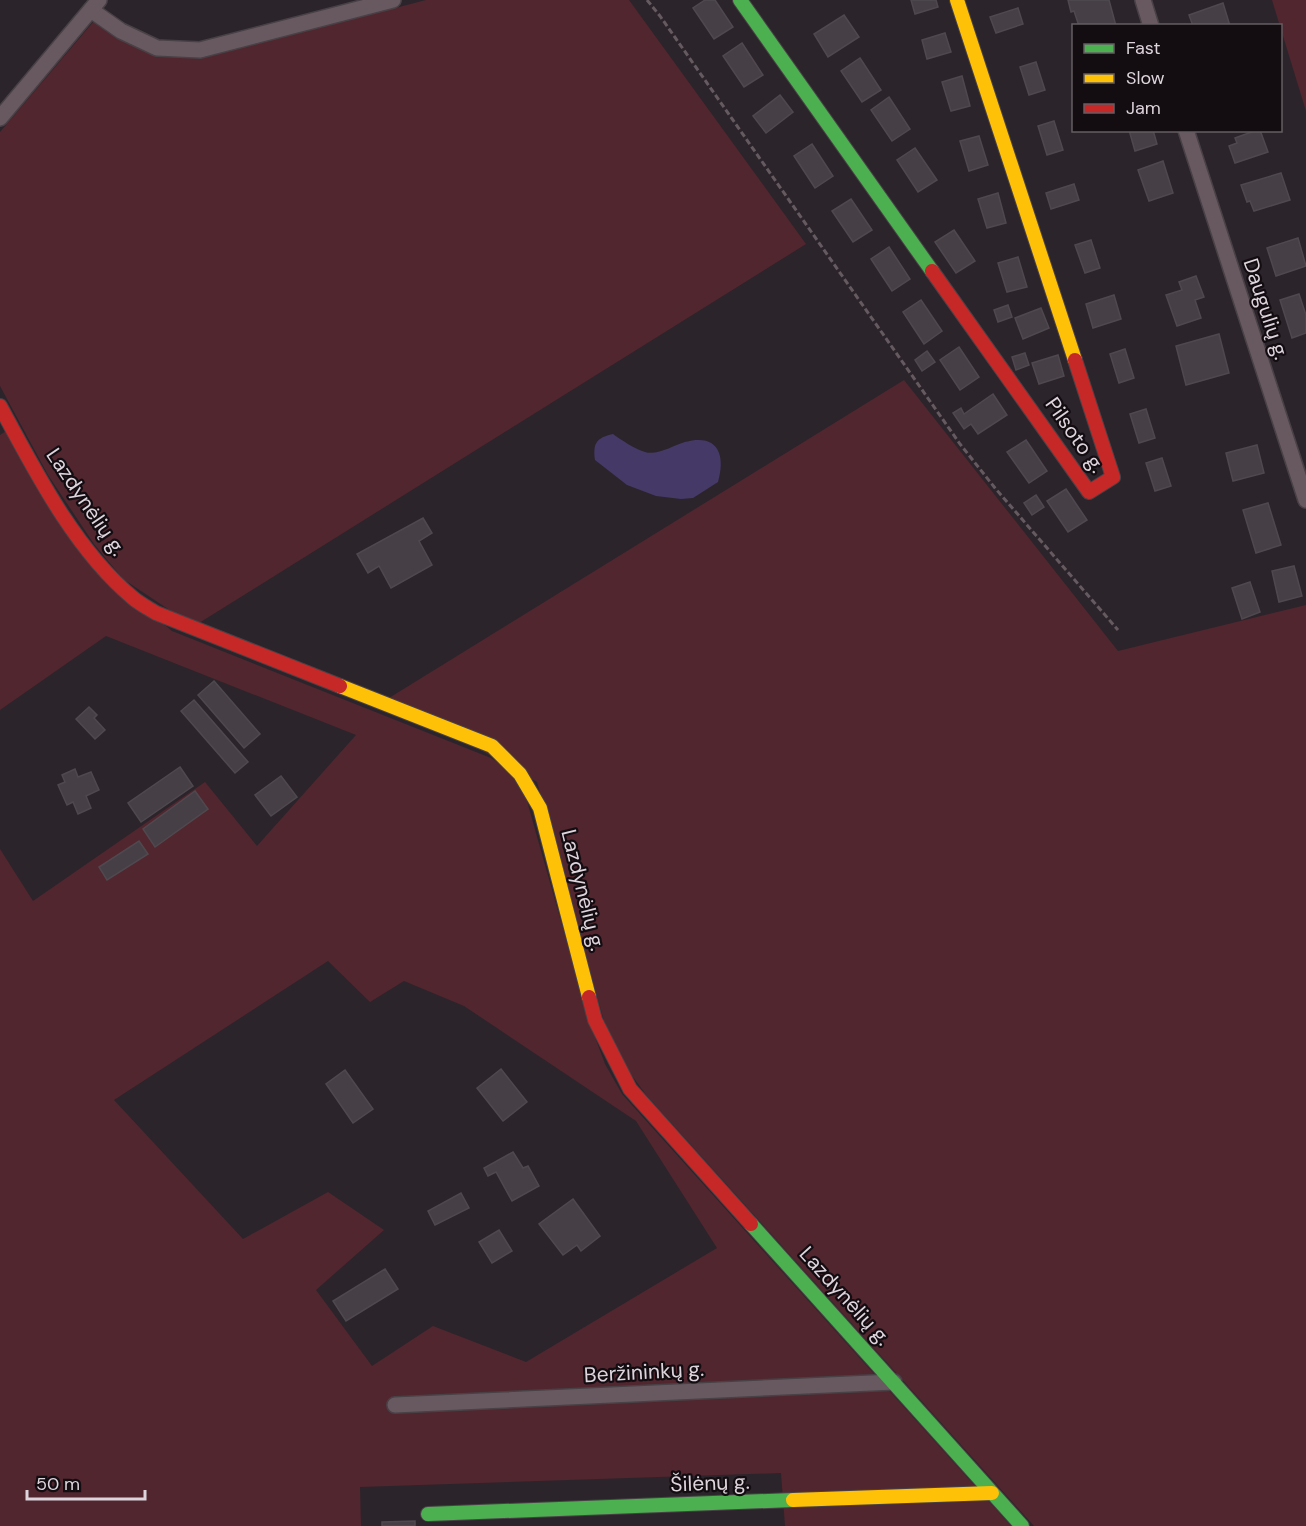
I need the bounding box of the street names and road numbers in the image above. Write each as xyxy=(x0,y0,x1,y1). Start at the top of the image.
street label: Daugulių g. xyxy=(1236,255,1296,363)
street label: Pilsoto g. xyxy=(1039,392,1111,478)
street label: Lazdynėlių g. xyxy=(40,443,132,561)
street label: Lazdynėlių g. xyxy=(554,826,612,954)
street label: Lazdynėlių g. xyxy=(793,1240,897,1352)
street label: Beržininkų g. xyxy=(583,1355,705,1389)
street label: Šilėnų g. xyxy=(670,1468,750,1498)

